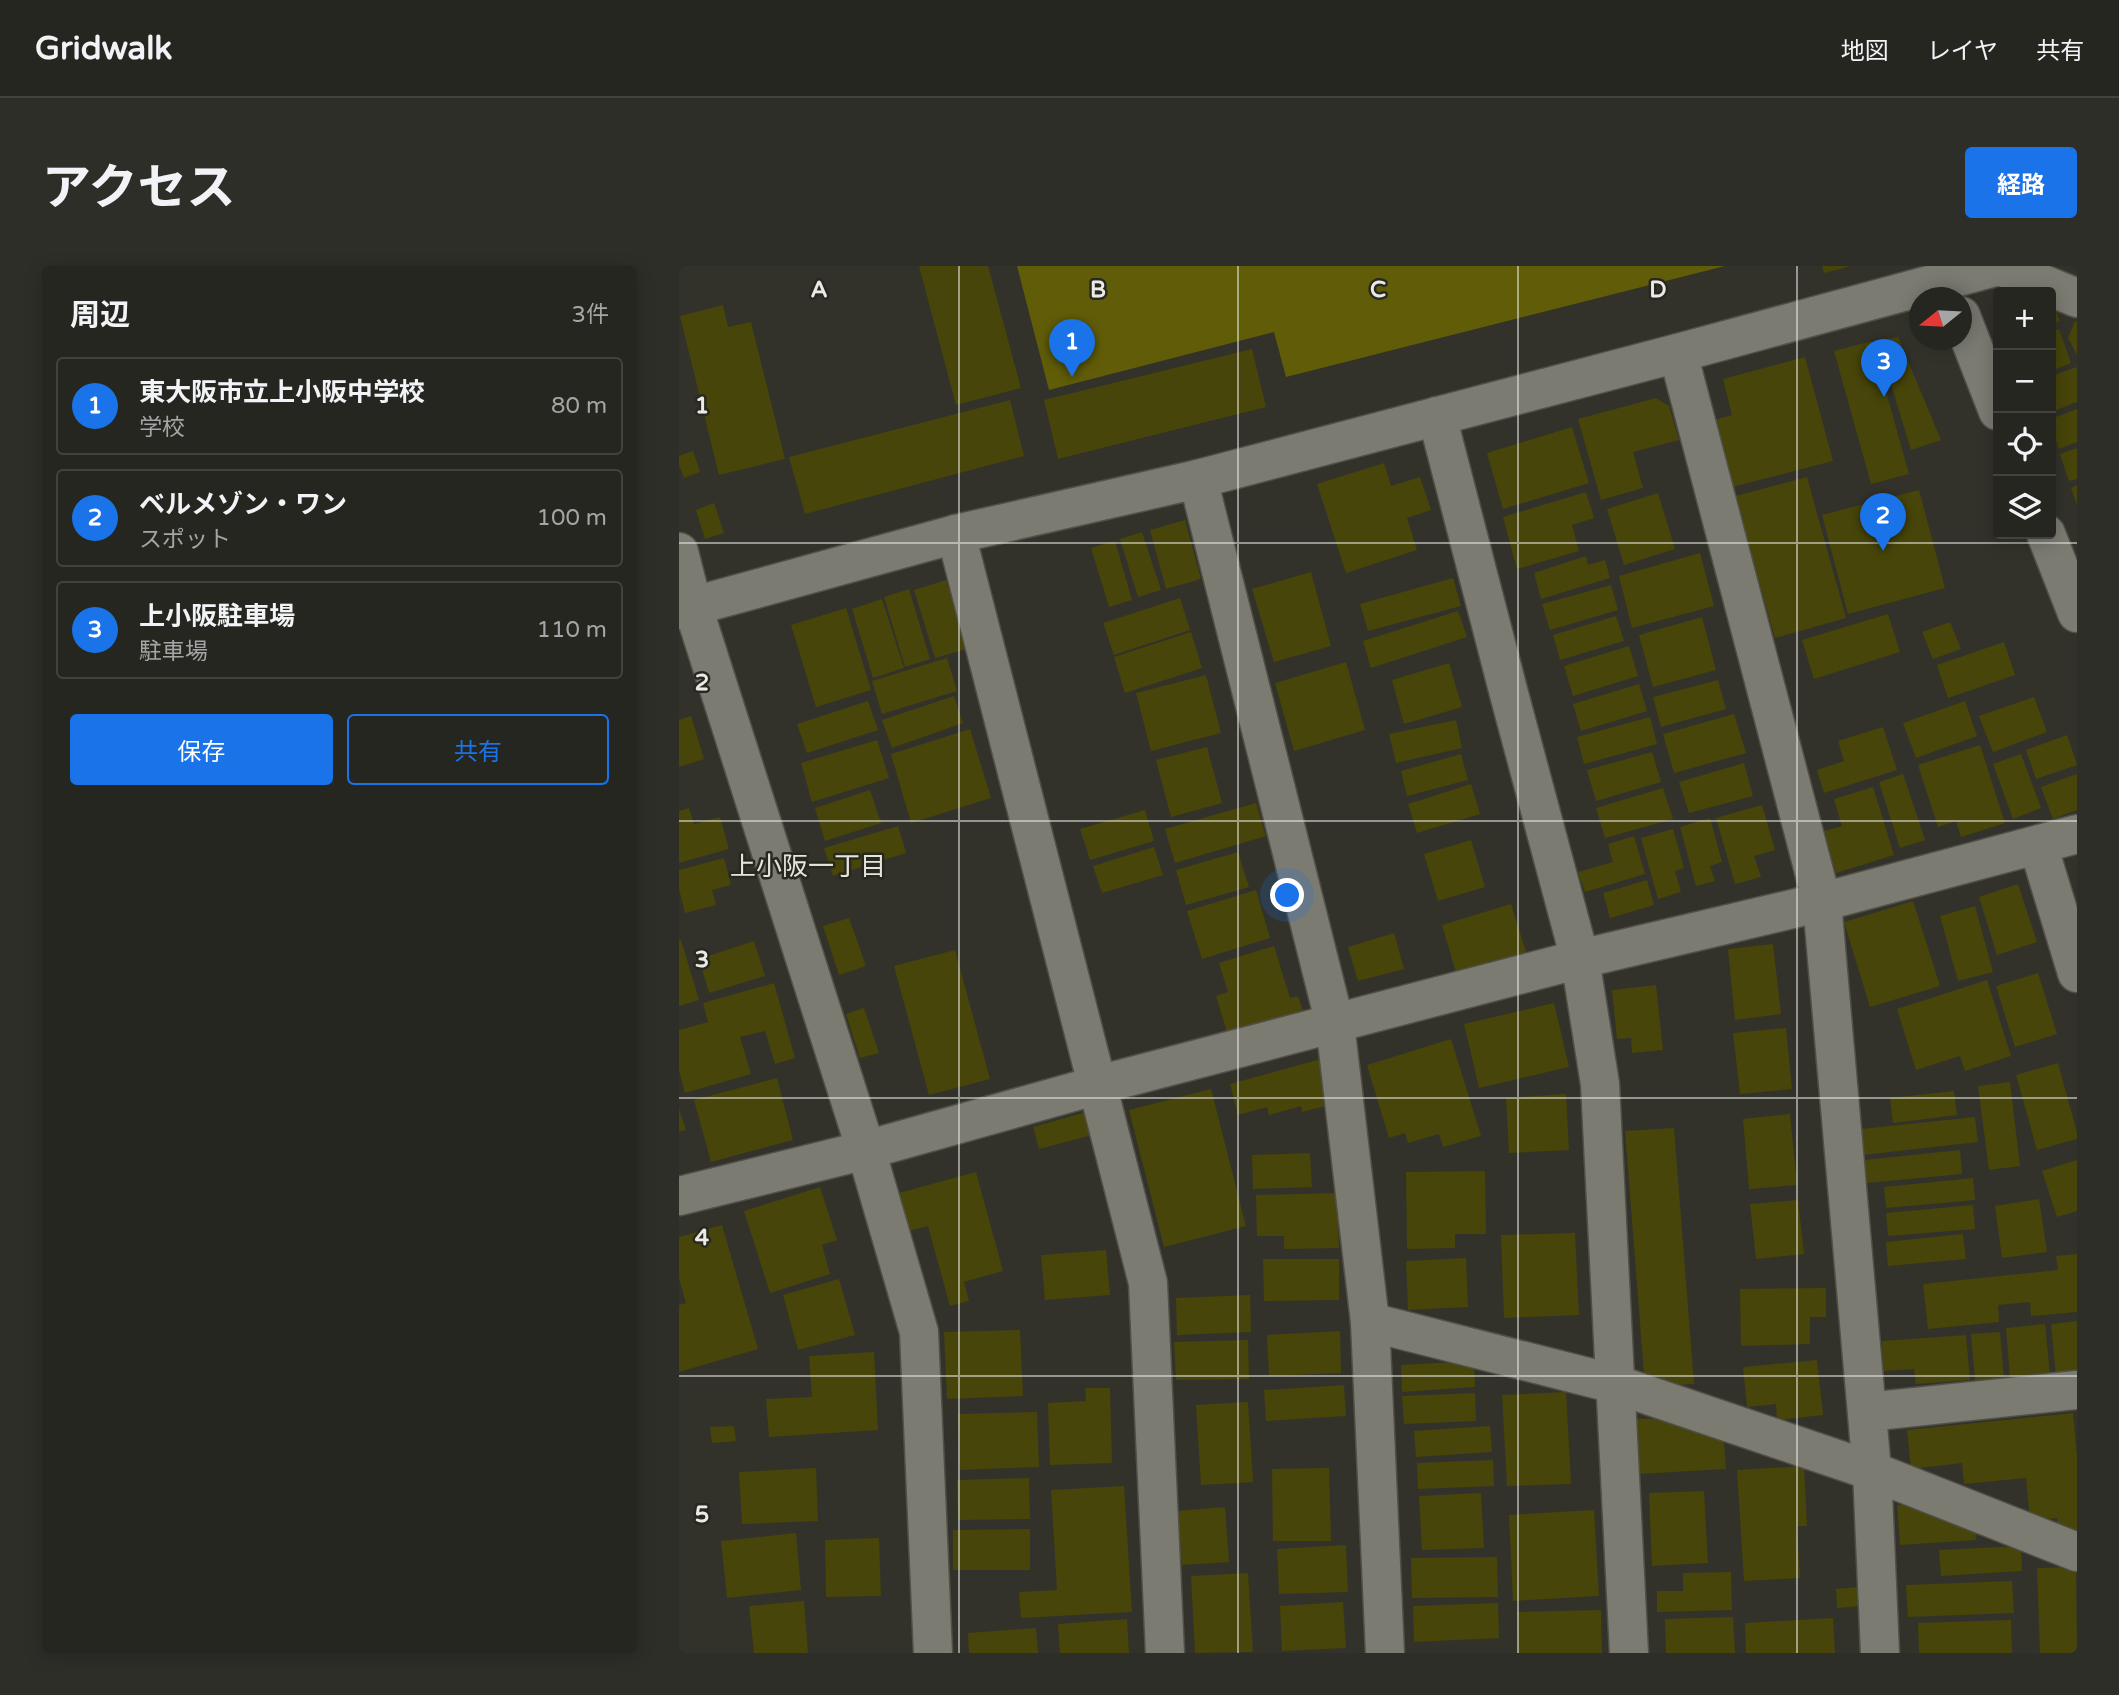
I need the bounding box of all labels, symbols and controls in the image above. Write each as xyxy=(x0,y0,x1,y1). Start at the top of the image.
text: Gridwalk xyxy=(35,29,172,68)
text: 地図 xyxy=(1841,37,1889,66)
text: レイヤ xyxy=(1927,37,1998,66)
text: 共有 xyxy=(2036,37,2084,66)
button: 経路 xyxy=(1965,147,2077,218)
text: アクセス xyxy=(42,159,236,218)
text: A xyxy=(810,276,828,304)
text: B xyxy=(1090,276,1106,304)
text: C xyxy=(1370,276,1386,304)
text: D xyxy=(1649,276,1667,304)
north arrow xyxy=(1909,287,1972,350)
map controls xyxy=(1993,287,2056,539)
button: + xyxy=(1993,287,2056,350)
text: 周辺 xyxy=(70,297,130,334)
text: 3件 xyxy=(572,301,609,329)
pin: 1 xyxy=(1049,319,1095,377)
pin: 3 xyxy=(1861,339,1907,397)
button: − xyxy=(1993,350,2056,413)
text: 東大阪市立上小阪中学校 xyxy=(139,377,425,408)
text: 1 xyxy=(88,392,102,420)
text: 80 m xyxy=(551,392,607,420)
text: 1 xyxy=(695,392,709,420)
button: locate xyxy=(1993,413,2056,476)
text: 学校 xyxy=(139,414,185,442)
button: layers xyxy=(1993,476,2056,539)
text: ベルメゾン・ワン xyxy=(139,489,347,520)
pin: 2 xyxy=(1860,493,1906,551)
text: 2 xyxy=(88,504,102,532)
text: 100 m xyxy=(537,504,607,532)
text: スポット xyxy=(139,526,231,554)
text: 上小阪駐車場 xyxy=(139,601,295,632)
text: 3 xyxy=(88,616,102,644)
text: 110 m xyxy=(537,616,607,644)
text: 駐車場 xyxy=(139,638,208,666)
text: 2 xyxy=(695,669,709,697)
button: 保存 xyxy=(70,714,333,785)
button: 共有 xyxy=(347,714,609,785)
district label: 上小阪一丁目 xyxy=(730,851,886,882)
your location xyxy=(1270,878,1304,912)
text: 3 xyxy=(695,946,709,974)
text: 4 xyxy=(695,1224,710,1252)
text: 5 xyxy=(695,1501,709,1529)

